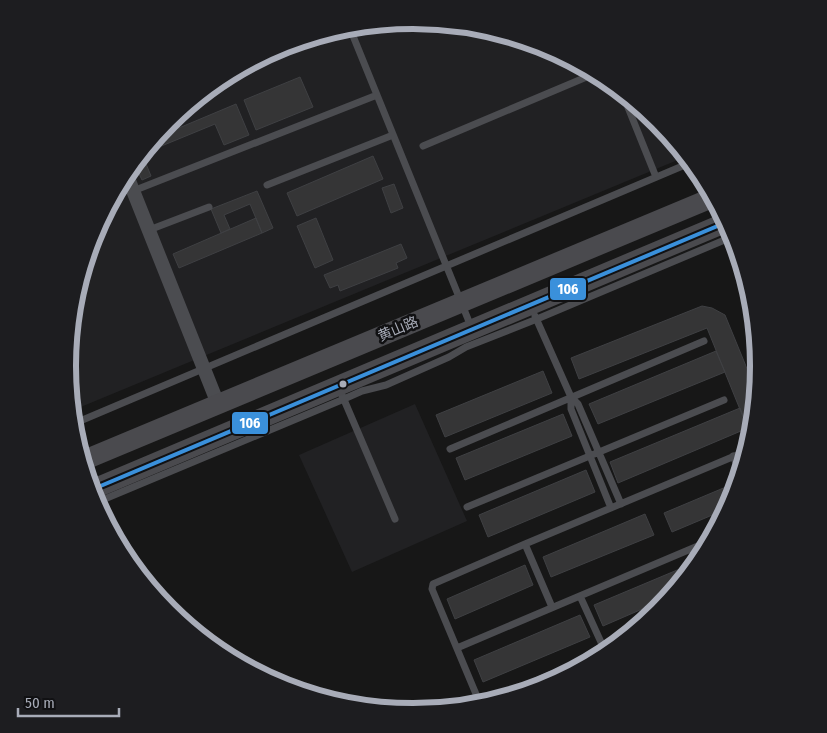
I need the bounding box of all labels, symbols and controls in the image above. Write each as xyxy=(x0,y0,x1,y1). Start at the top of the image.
line badge: 106 xyxy=(549,277,587,301)
text: 106 xyxy=(558,281,578,298)
street label: 黄山路 xyxy=(375,313,421,345)
unlabelled marker xyxy=(338,379,348,389)
line badge: 106 xyxy=(231,411,269,435)
text: 106 xyxy=(240,415,260,432)
scale bar xyxy=(18,686,119,718)
text: 50 m xyxy=(25,694,55,712)

